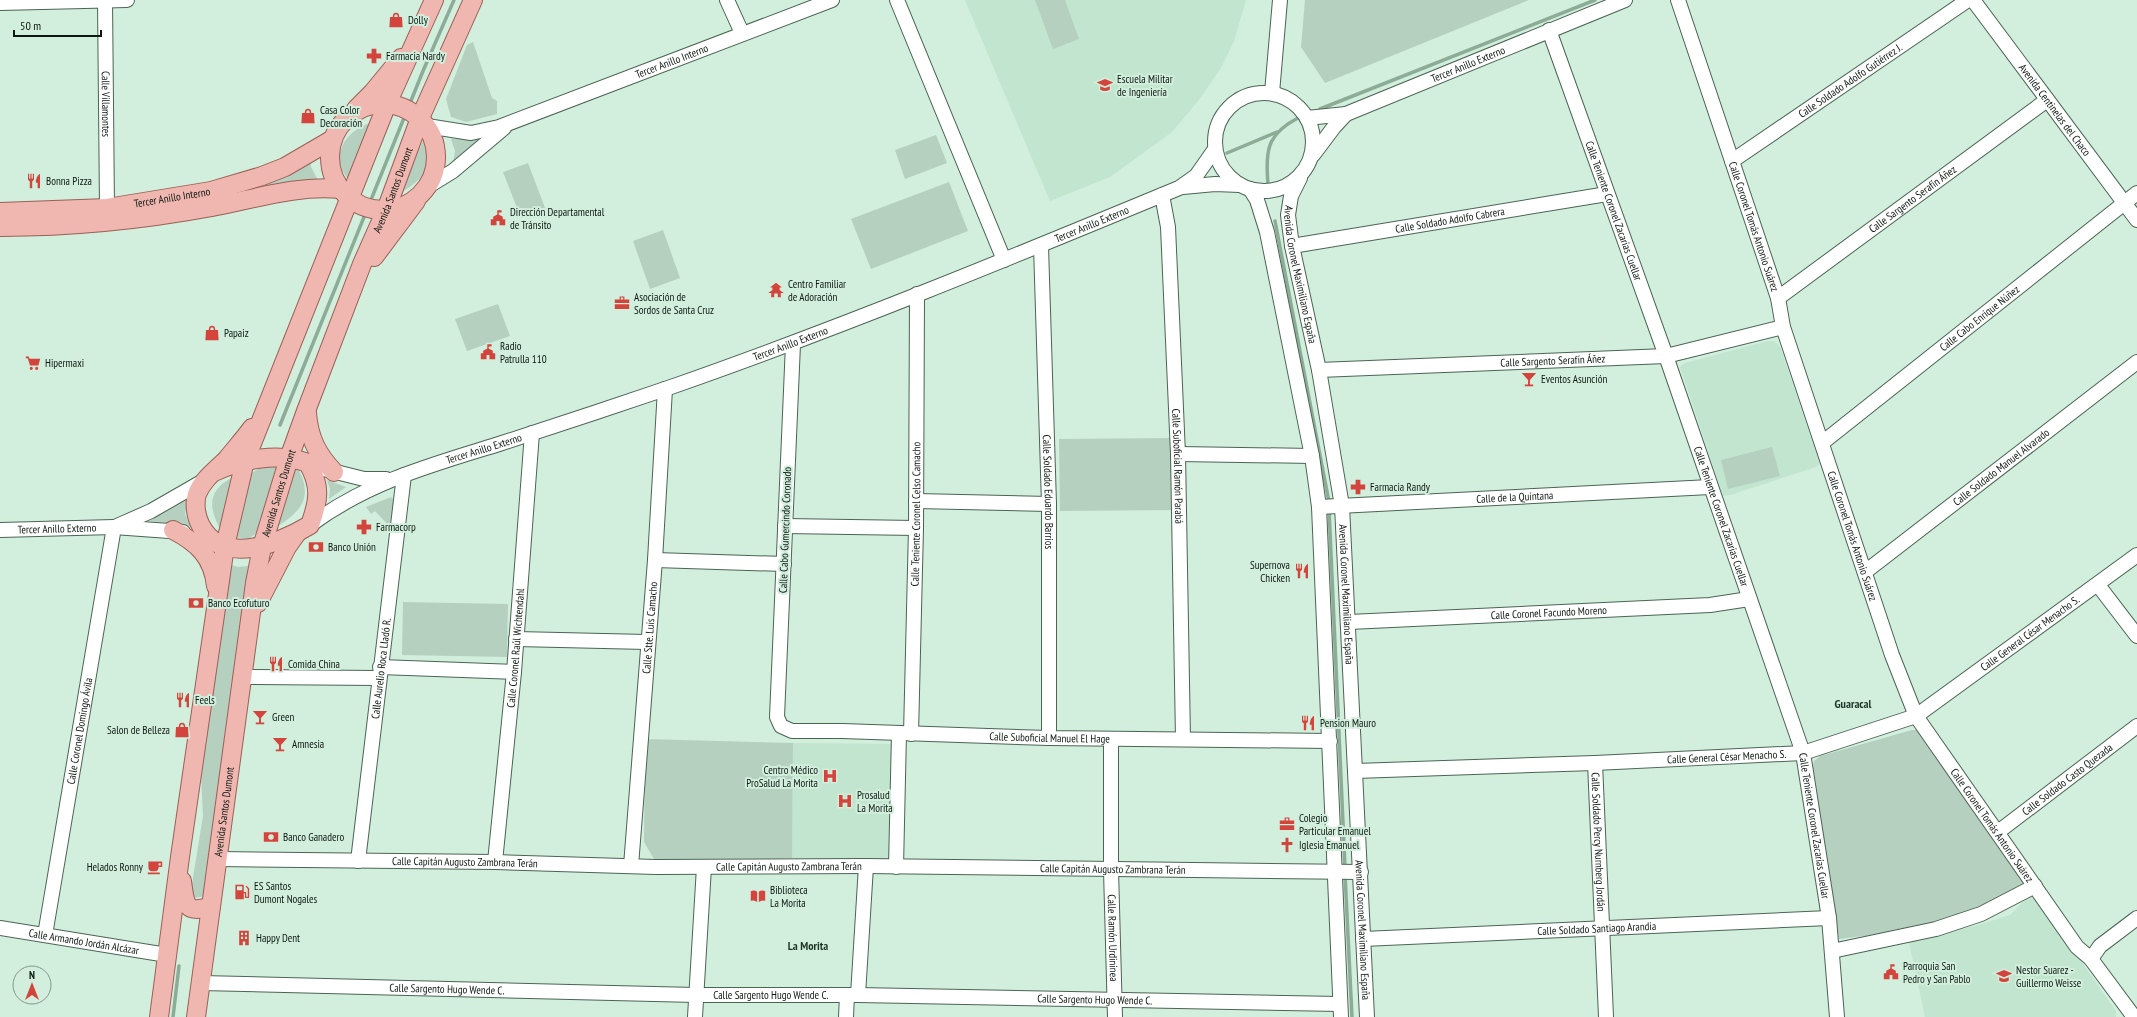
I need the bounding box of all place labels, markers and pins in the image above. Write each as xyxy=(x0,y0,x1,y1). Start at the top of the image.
shop icon: Dolly xyxy=(387,11,405,29)
place label: Dolly xyxy=(408,13,429,27)
pharmacy icon: Farmacia Nardy xyxy=(365,47,383,65)
place label: Farmacia Nardy xyxy=(386,49,446,63)
place label: Escuela Militar de Ingeniería xyxy=(1117,72,1173,99)
school or university icon: Escuela Militar de Ingeniería xyxy=(1096,76,1114,94)
place label: Casa Color Decoración xyxy=(320,103,362,130)
shop icon: Casa Color Decoración xyxy=(299,107,317,125)
restaurant icon: Bonna Pizza xyxy=(25,172,43,190)
place label: Bonna Pizza xyxy=(46,174,92,188)
place label: Dirección Departamental de Tránsito xyxy=(510,205,605,232)
public building icon: Dirección Departamental de Tránsito xyxy=(489,209,507,227)
place label: Centro Familiar de Adoración xyxy=(788,277,846,304)
temple icon: Centro Familiar de Adoración xyxy=(767,281,785,299)
place label: Asociación de Sordos de Santa Cruz xyxy=(634,290,714,317)
office icon: Asociación de Sordos de Santa Cruz xyxy=(613,294,631,312)
shop icon: Papaiz xyxy=(203,324,221,342)
place label: Papaiz xyxy=(224,326,249,340)
place label: Radio Patrulla 110 xyxy=(500,339,547,366)
public building icon: Radio Patrulla 110 xyxy=(479,343,497,361)
supermarket icon: Hipermaxi xyxy=(24,354,42,372)
place label: Hipermaxi xyxy=(45,356,84,370)
bar icon: Eventos Asunción xyxy=(1520,370,1538,388)
place label: Eventos Asunción xyxy=(1541,372,1607,386)
pharmacy icon: Farmacia Randy xyxy=(1349,478,1367,496)
place label: Farmacia Randy xyxy=(1370,480,1431,494)
pharmacy icon: Farmacorp xyxy=(355,518,373,536)
place label: Farmacorp xyxy=(376,520,416,534)
bank icon: Banco Unión xyxy=(307,538,325,556)
place label: Banco Unión xyxy=(328,540,376,554)
place label: Supernova Chicken xyxy=(1250,558,1290,585)
restaurant icon: Supernova Chicken xyxy=(1293,562,1311,580)
bank icon: Banco Ecofuturo xyxy=(187,594,205,612)
place label: Banco Ecofuturo xyxy=(208,596,270,610)
restaurant icon: Comida China xyxy=(267,655,285,673)
place label: Comida China xyxy=(288,657,340,671)
restaurant icon: Feels xyxy=(174,691,192,709)
place label: Feels xyxy=(195,693,215,707)
bar icon: Green xyxy=(251,708,269,726)
place label: Green xyxy=(272,710,294,724)
restaurant icon: Pension Mauro xyxy=(1299,714,1317,732)
place label: Pension Mauro xyxy=(1320,716,1376,730)
shop icon: Salon de Belleza xyxy=(173,721,191,739)
place label: Salon de Belleza xyxy=(107,723,170,737)
bar icon: Amnesia xyxy=(271,735,289,753)
place label: Amnesia xyxy=(292,737,324,751)
place label: Centro Médico ProSalud La Morita xyxy=(746,763,818,790)
hospital icon: Centro Médico ProSalud La Morita xyxy=(821,767,839,785)
place label: Prosalud La Morita xyxy=(857,788,893,815)
hospital icon: Prosalud La Morita xyxy=(836,792,854,810)
place label: Colegio Particular Emanuel xyxy=(1299,811,1371,838)
office icon: Colegio Particular Emanuel xyxy=(1278,815,1296,833)
bank icon: Banco Ganadero xyxy=(262,828,280,846)
place label: Banco Ganadero xyxy=(283,830,345,844)
church icon: Iglesia Emanuel xyxy=(1278,836,1296,854)
place label: Iglesia Emanuel xyxy=(1299,838,1360,852)
cafe icon: Helados Ronny xyxy=(146,858,164,876)
place label: Helados Ronny xyxy=(87,860,144,874)
place label: ES Santos Dumont Nogales xyxy=(254,879,318,906)
fuel station icon: ES Santos Dumont Nogales xyxy=(233,883,251,901)
place label: Biblioteca La Morita xyxy=(770,883,808,910)
library icon: Biblioteca La Morita xyxy=(749,887,767,905)
building icon: Happy Dent xyxy=(235,929,253,947)
place label: Happy Dent xyxy=(256,931,300,945)
place label: Parroquia San Pedro y San Pablo xyxy=(1903,959,1971,986)
public building icon: Parroquia San Pedro y San Pablo xyxy=(1882,963,1900,981)
place label: Nestor Suarez - Guillermo Weisse xyxy=(2016,963,2082,990)
school or university icon: Nestor Suarez - Guillermo Weisse xyxy=(1995,967,2013,985)

